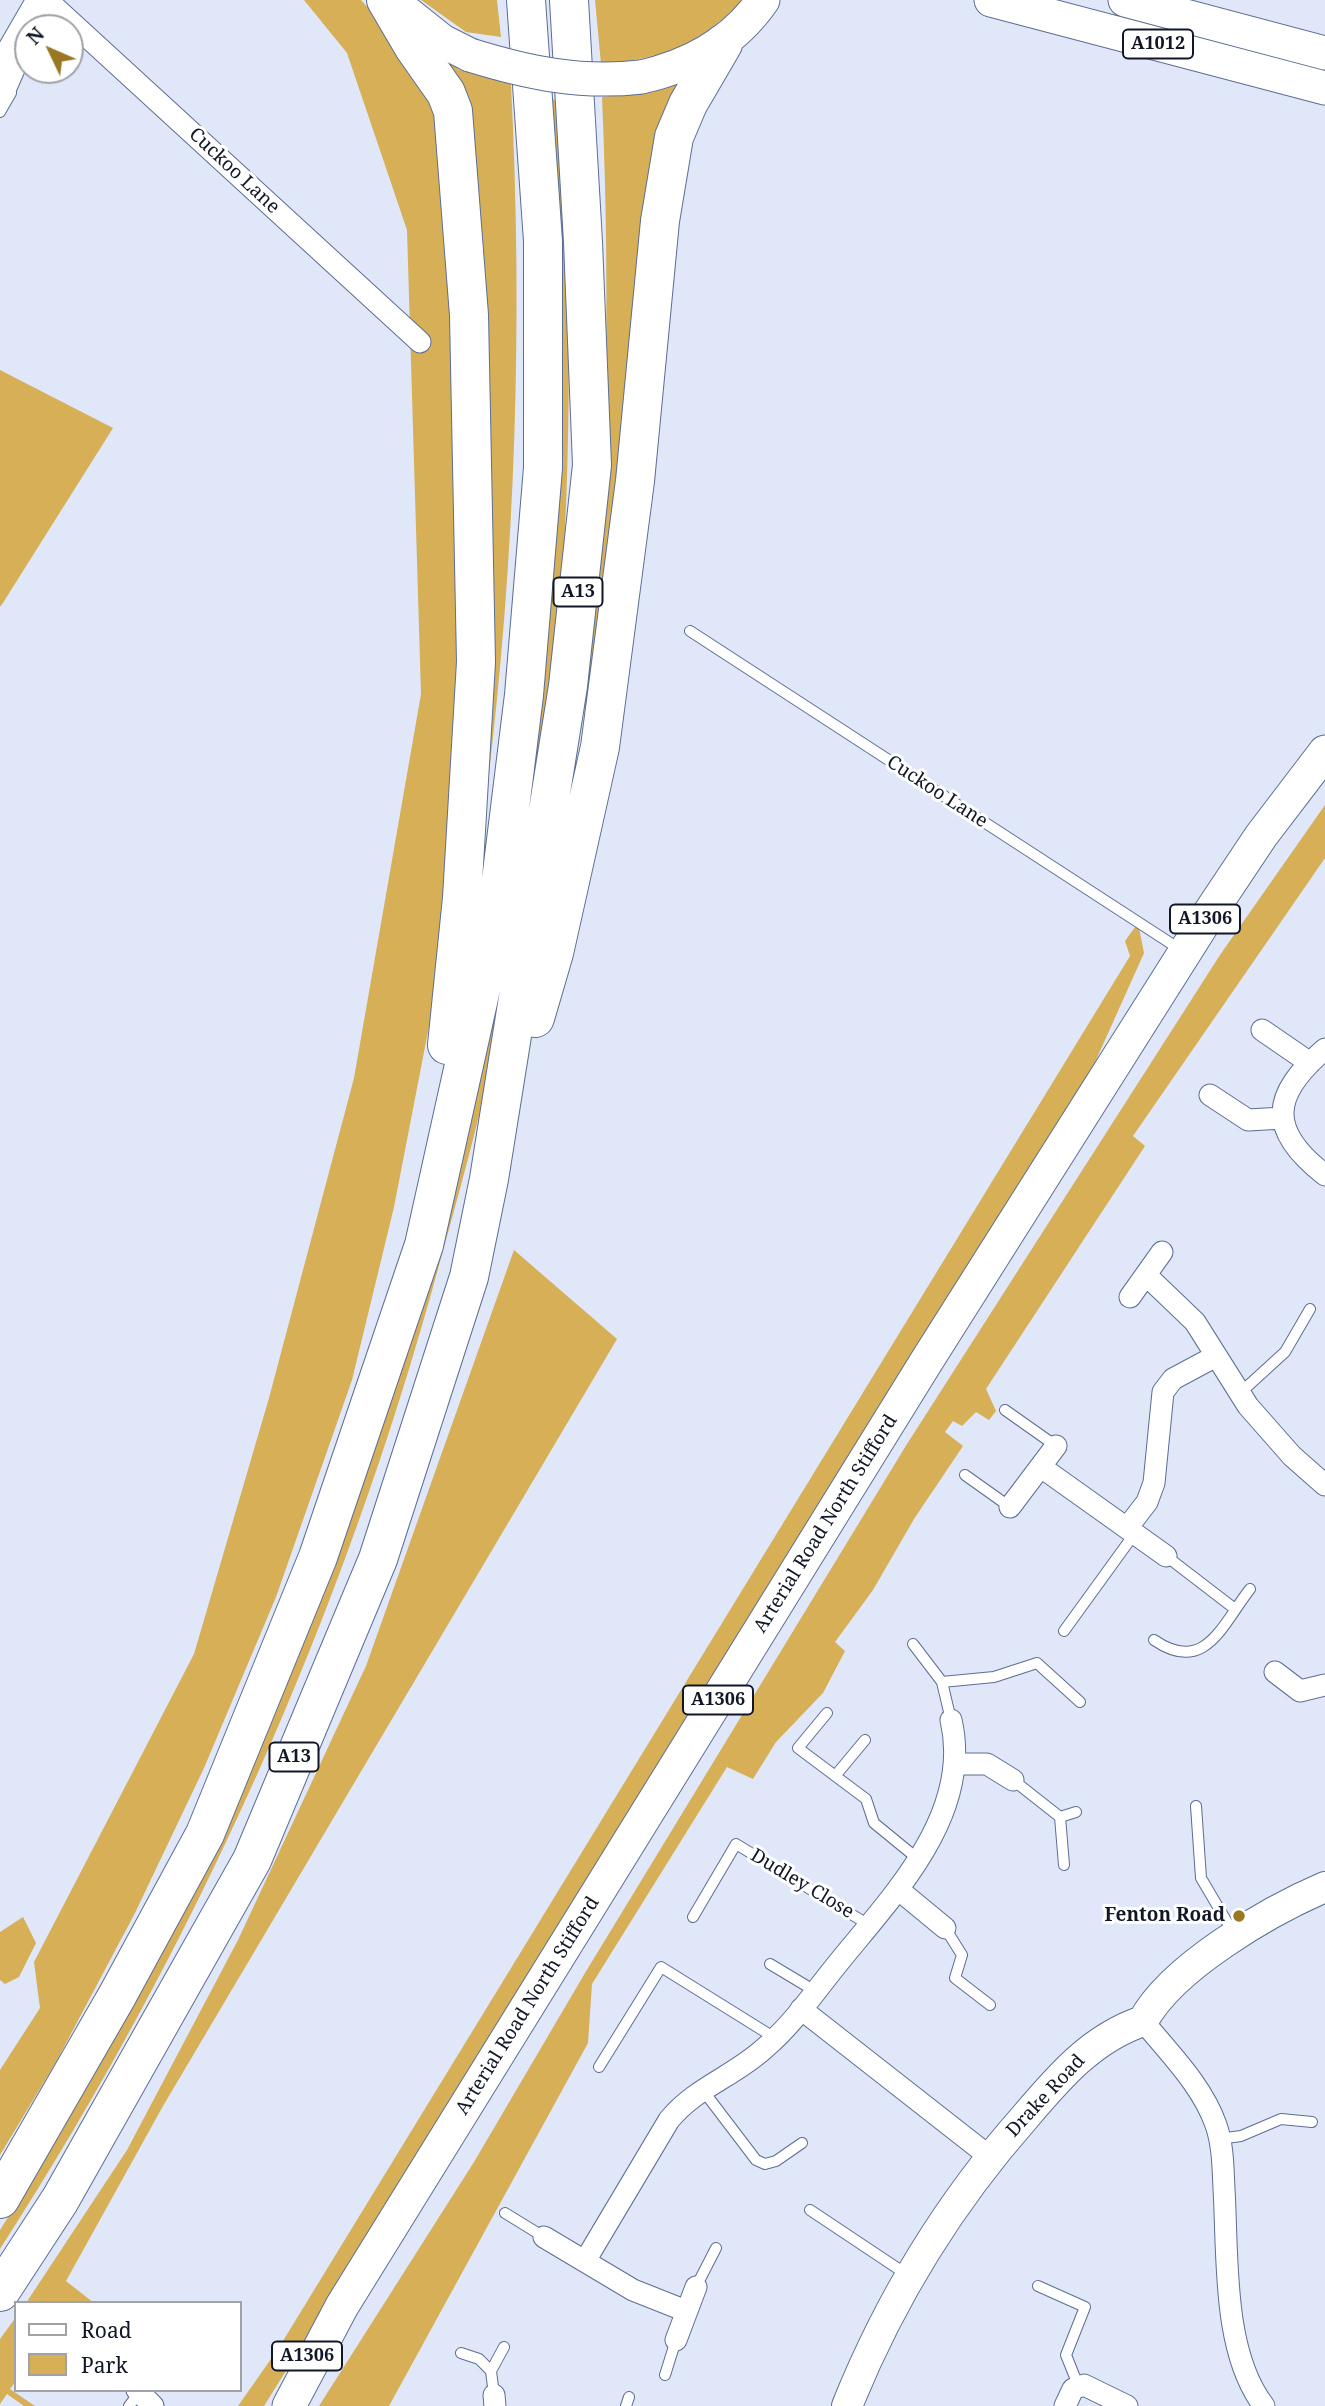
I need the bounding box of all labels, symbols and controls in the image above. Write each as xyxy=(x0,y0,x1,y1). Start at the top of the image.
north arrow xyxy=(14,14,84,84)
text: N xyxy=(21,21,50,50)
road number: A1012 xyxy=(1123,29,1193,58)
street label: Cuckoo Lane xyxy=(184,123,284,219)
road number: A13 xyxy=(554,578,602,606)
street label: Cuckoo Lane xyxy=(882,751,992,833)
road number: A1306 xyxy=(1170,904,1240,934)
street label: Arterial Road North Stifford xyxy=(749,1411,903,1637)
road number: A1306 xyxy=(683,1686,753,1714)
road number: A13 xyxy=(270,1742,318,1772)
street label: Dudley Close xyxy=(746,1844,858,1924)
street label: Arterial Road North Stifford xyxy=(451,1893,605,2119)
place label: Fenton Road xyxy=(1105,1905,1225,1927)
marker: Fenton Road xyxy=(1231,1908,1247,1924)
street label: Drake Road xyxy=(1002,2050,1090,2142)
legend xyxy=(14,2301,242,2392)
text: Road xyxy=(81,2316,132,2344)
road number: A1306 xyxy=(272,2342,342,2370)
text: Park xyxy=(81,2351,128,2379)

